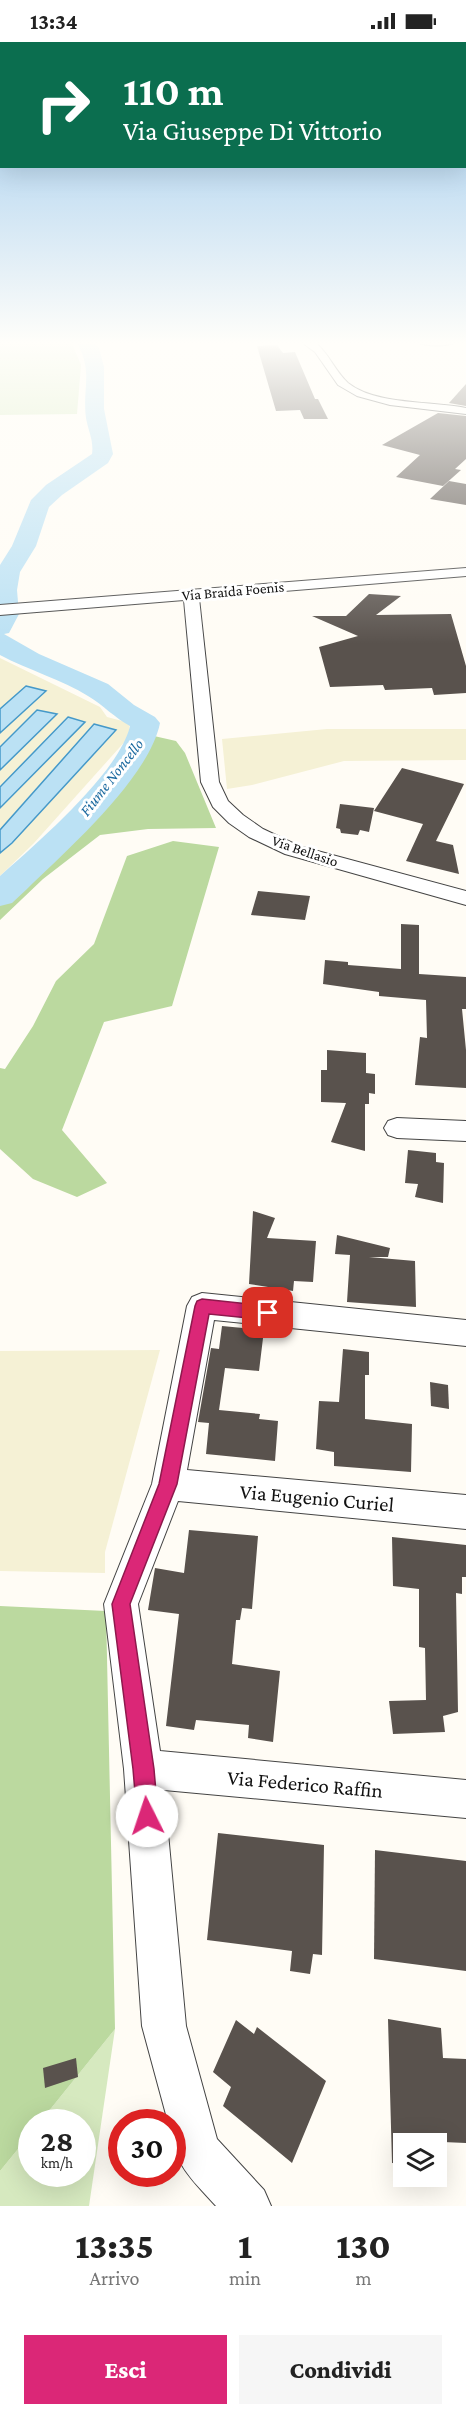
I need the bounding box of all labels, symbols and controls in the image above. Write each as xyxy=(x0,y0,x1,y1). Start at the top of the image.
text: 13:34 xyxy=(30,9,78,34)
icon: right xyxy=(24,66,102,144)
text: 110 m xyxy=(123,67,224,114)
text: Via Giuseppe Di Vittorio xyxy=(123,116,382,146)
street label: Via Braida Foenis xyxy=(181,579,285,603)
water label: Fiume Noncello xyxy=(76,735,147,819)
street label: Via Bellasio xyxy=(270,832,340,870)
pin xyxy=(242,1287,293,1338)
icon: arrive xyxy=(251,1296,284,1329)
street label: Via Eugenio Curiel xyxy=(239,1479,395,1517)
street label: Via Federico Raffin xyxy=(226,1765,384,1803)
position arrow xyxy=(115,1784,179,1848)
speed limit sign: 30 xyxy=(108,2109,186,2187)
text: 28 xyxy=(41,2124,73,2157)
map controls xyxy=(393,2133,447,2187)
button: layers xyxy=(393,2133,447,2187)
text: km/h xyxy=(41,2155,73,2171)
text: 13:35 xyxy=(75,2226,154,2266)
text: 1 xyxy=(238,2226,252,2266)
text: 130 xyxy=(336,2226,391,2266)
text: Arrivo xyxy=(90,2267,139,2289)
text: min xyxy=(229,2267,261,2289)
text: m xyxy=(355,2267,372,2289)
button: Esci xyxy=(24,2335,227,2404)
button: Condividi xyxy=(239,2335,442,2404)

